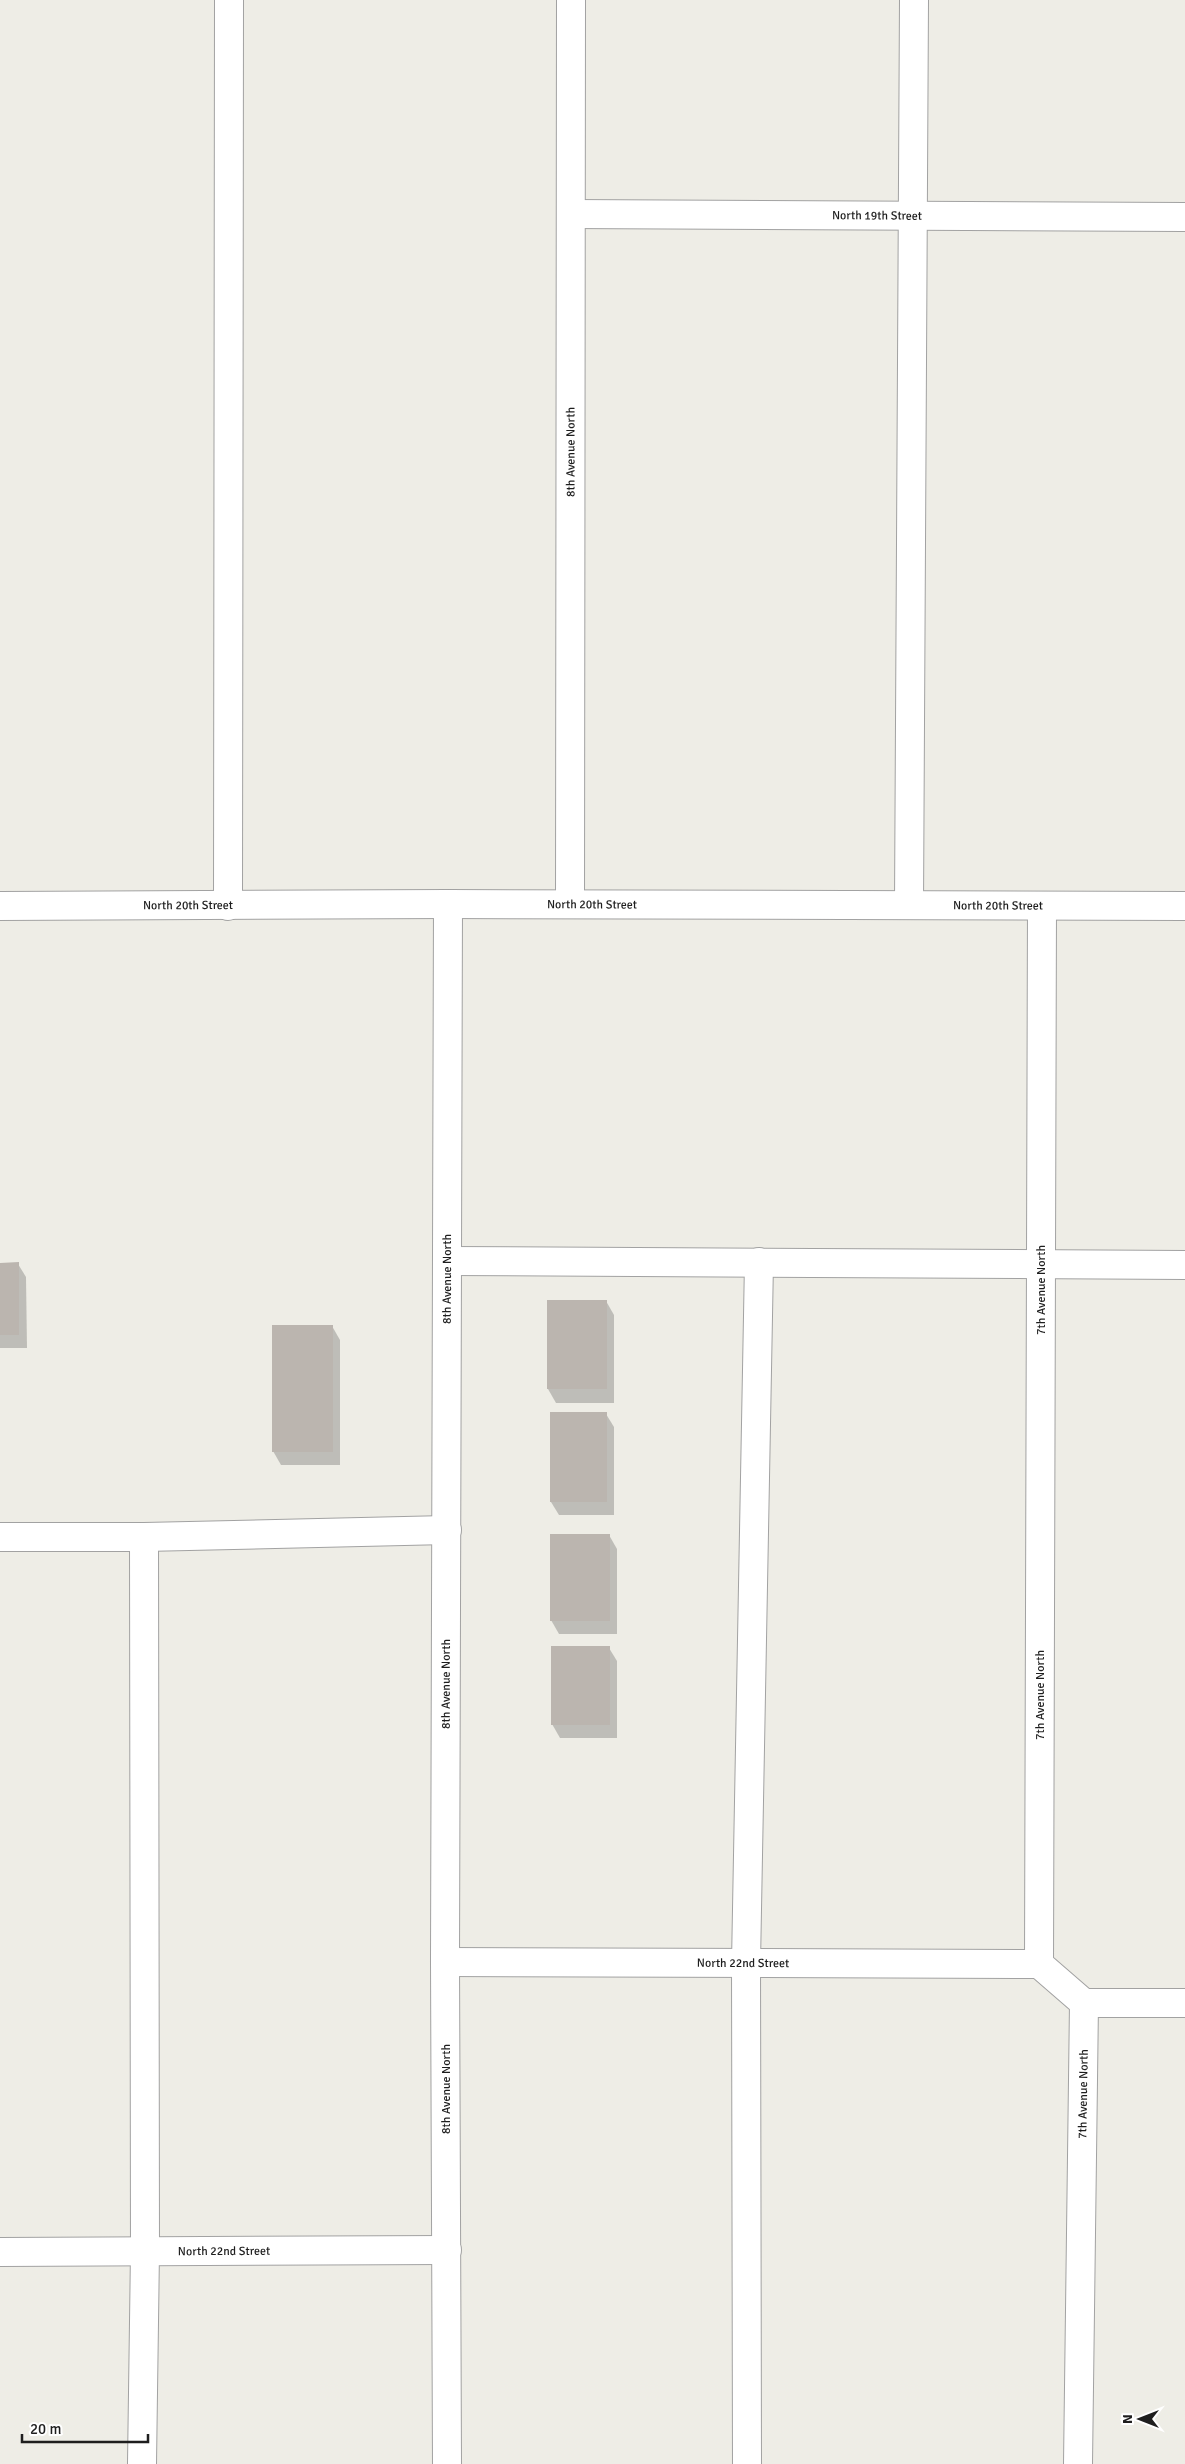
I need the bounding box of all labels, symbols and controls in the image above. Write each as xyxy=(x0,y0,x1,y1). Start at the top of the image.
street label: North 19th Street xyxy=(832,208,922,224)
street label: 8th Avenue North xyxy=(563,407,579,497)
street label: North 20th Street xyxy=(547,897,637,913)
street label: North 20th Street xyxy=(143,898,233,913)
street label: North 20th Street xyxy=(953,898,1043,914)
street label: 8th Avenue North xyxy=(440,1234,455,1324)
street label: 7th Avenue North xyxy=(1034,1245,1049,1335)
street label: 8th Avenue North xyxy=(439,1639,454,1729)
street label: 7th Avenue North xyxy=(1033,1650,1048,1740)
street label: North 22nd Street xyxy=(697,1956,789,1971)
street label: 8th Avenue North xyxy=(439,2044,454,2134)
street label: 7th Avenue North xyxy=(1075,2049,1092,2139)
street label: North 22nd Street xyxy=(178,2244,270,2259)
north arrow xyxy=(1115,2394,1165,2444)
scale bar xyxy=(22,2412,149,2444)
text: N xyxy=(1119,2414,1136,2424)
text: 20 m xyxy=(30,2420,61,2438)

